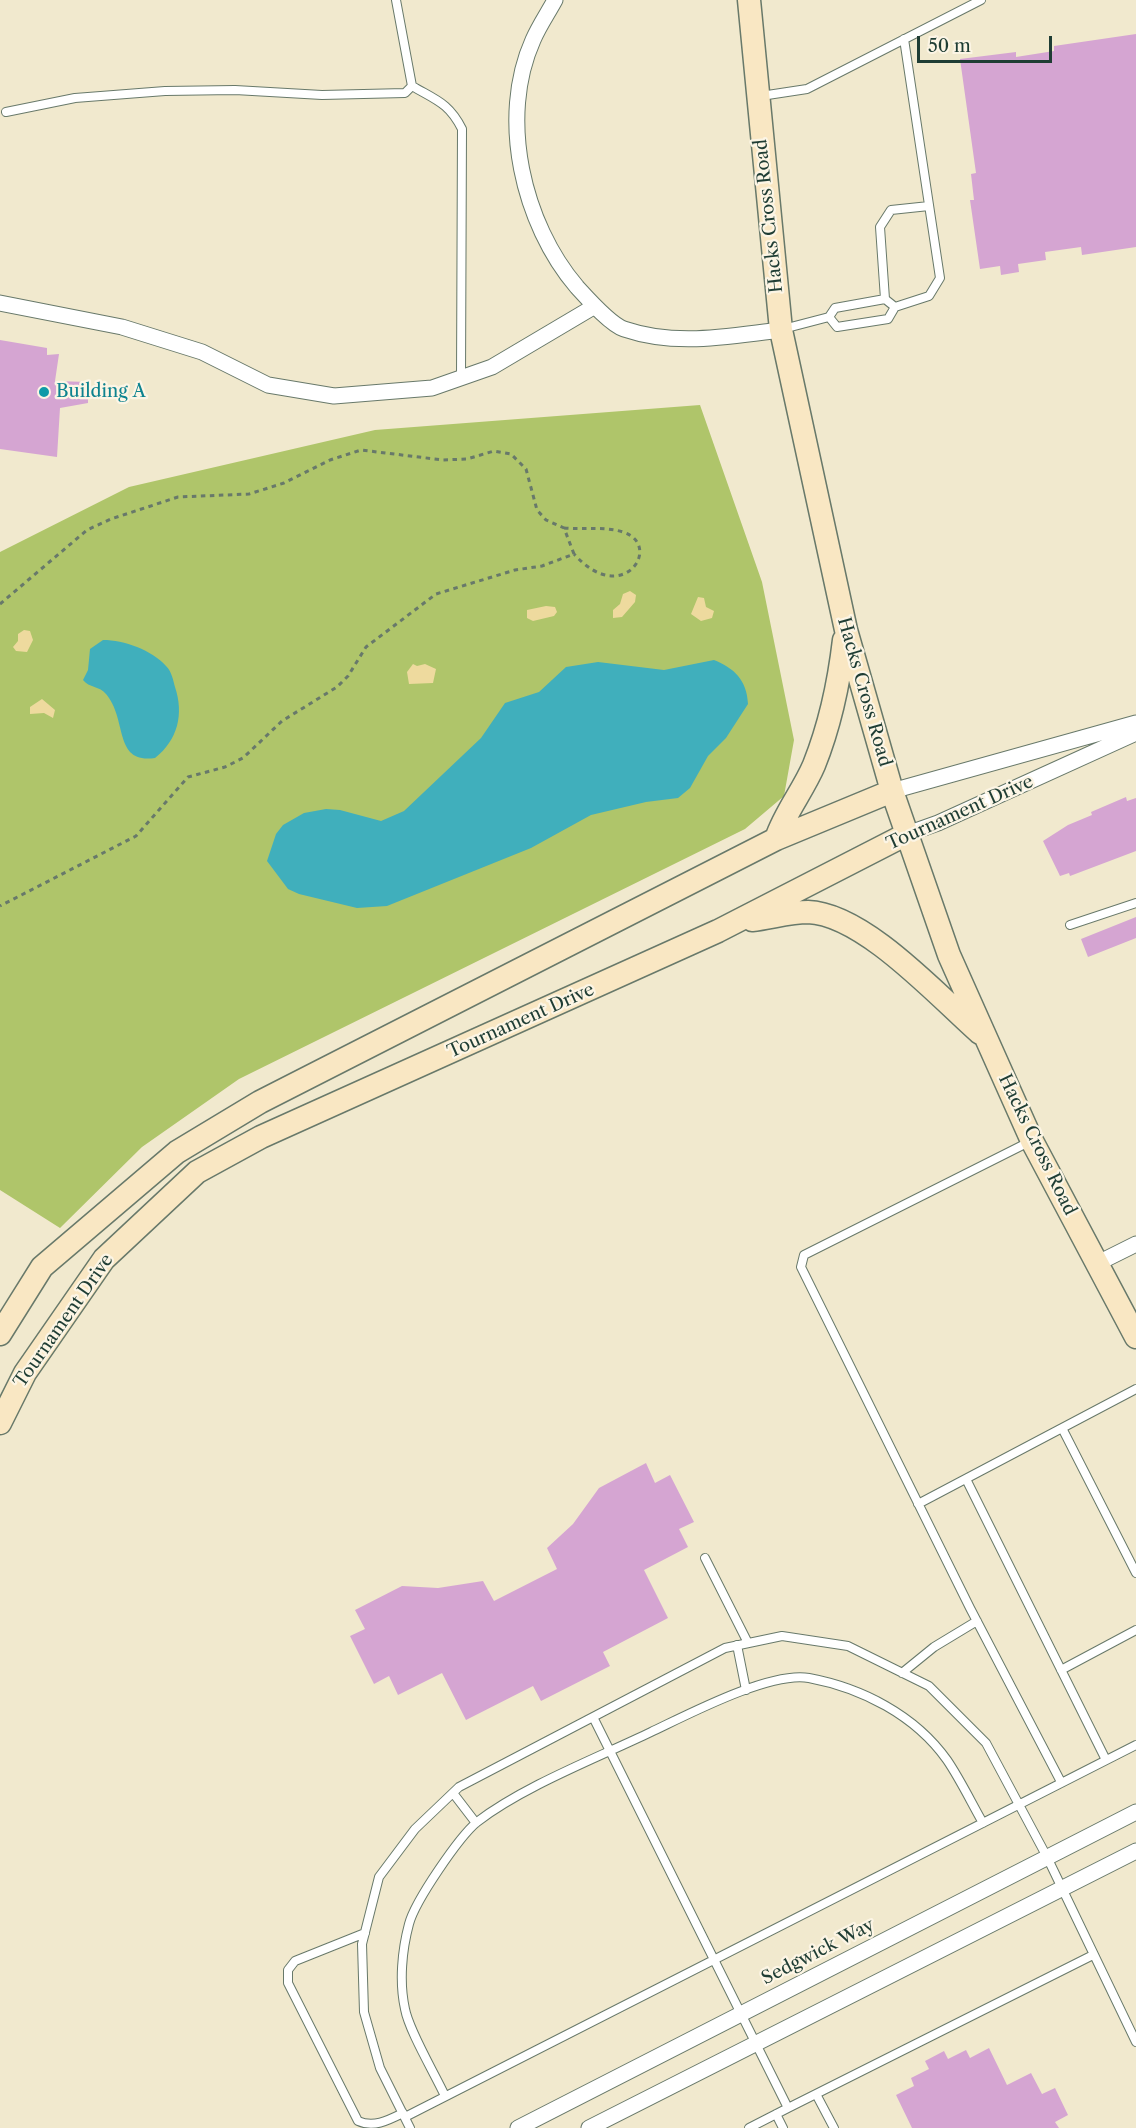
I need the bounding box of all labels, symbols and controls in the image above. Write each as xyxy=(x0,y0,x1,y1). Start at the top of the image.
scale bar xyxy=(920,24,1055,62)
text: 50 m xyxy=(928,35,971,57)
street label: Hacks Cross Road xyxy=(750,138,788,294)
place label: Building A xyxy=(56,381,146,403)
marker: Building A xyxy=(37,385,51,399)
street label: Hacks Cross Road xyxy=(832,615,896,769)
street label: Tournament Drive xyxy=(883,771,1037,855)
street label: Tournament Drive xyxy=(444,979,598,1063)
street label: Hacks Cross Road xyxy=(993,1071,1081,1219)
street label: Tournament Drive xyxy=(10,1250,118,1392)
street label: Sedgwick Way xyxy=(758,1914,878,1990)

